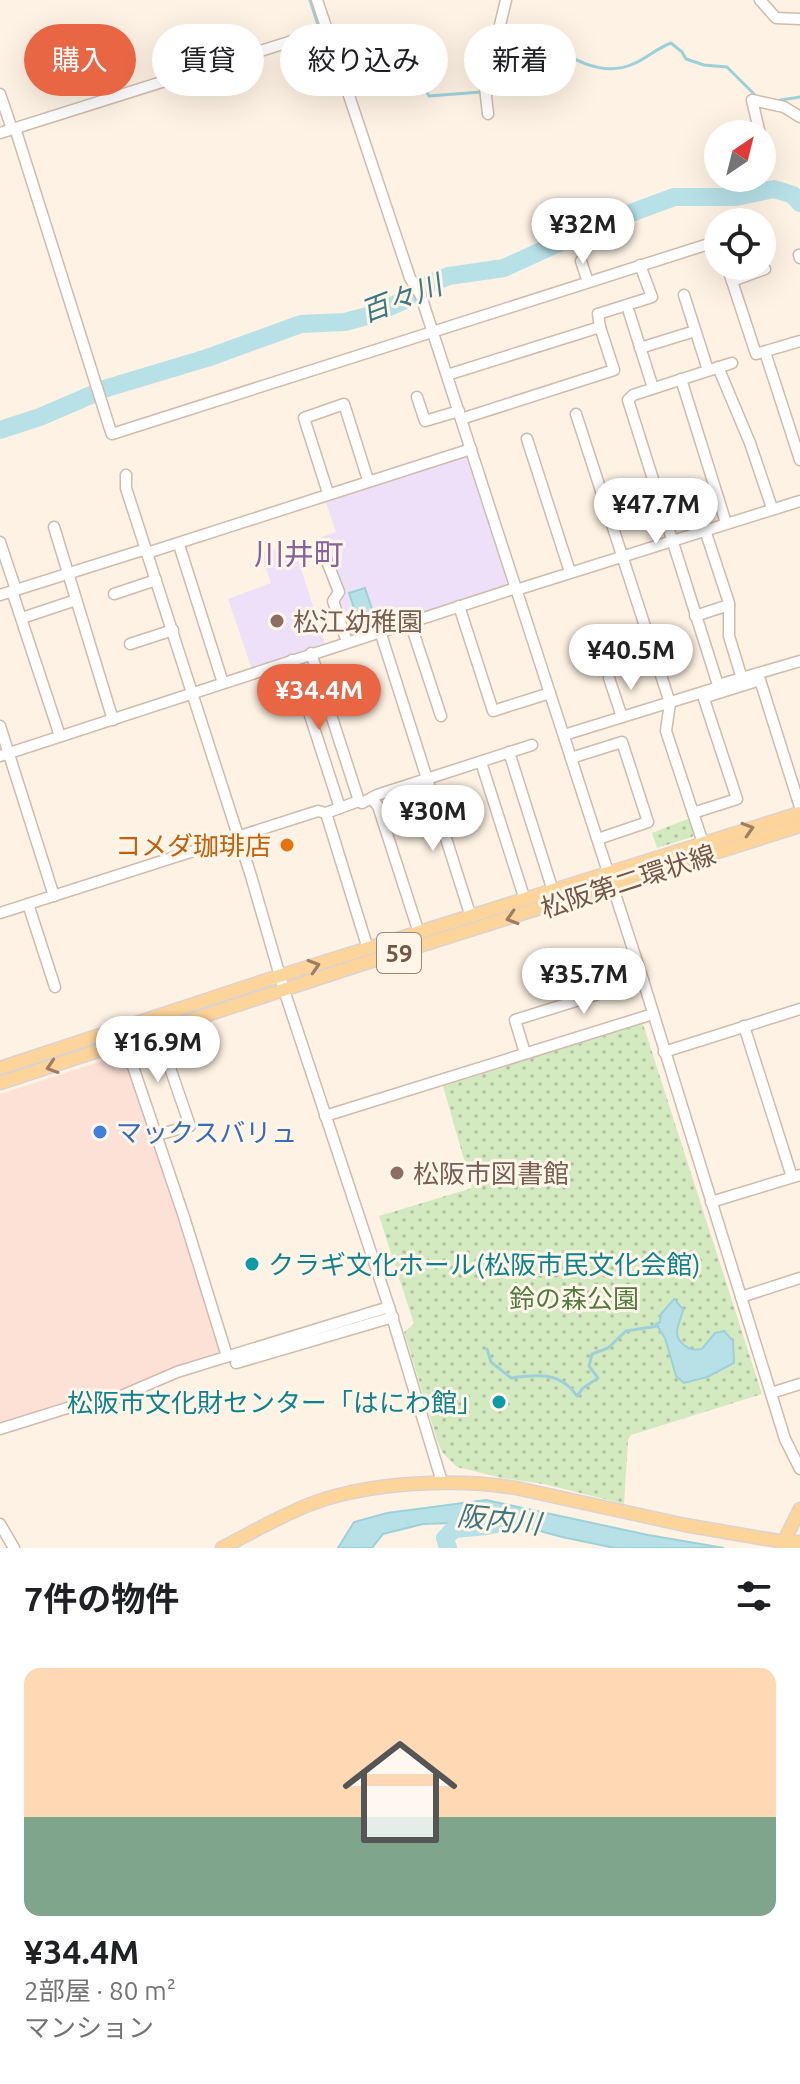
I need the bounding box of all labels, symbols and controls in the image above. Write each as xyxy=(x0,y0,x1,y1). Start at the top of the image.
chip: 購入 xyxy=(24,24,136,96)
chip: 賃貸 xyxy=(152,24,264,96)
chip: 絞り込み xyxy=(280,24,448,96)
chip: 新着 xyxy=(464,24,576,96)
north arrow xyxy=(704,120,776,192)
map controls xyxy=(704,120,776,280)
pin: ¥32M xyxy=(536,198,630,266)
button: locate xyxy=(704,208,776,280)
text: ¥32M xyxy=(549,209,617,238)
water label: 百々川 xyxy=(356,267,449,328)
pin: ¥47.7M xyxy=(591,478,721,546)
text: ¥47.7M xyxy=(612,489,700,518)
district label: 川井町 xyxy=(254,537,344,571)
place label: 松江幼稚園 xyxy=(293,607,423,636)
marker: 松江幼稚園 xyxy=(268,612,286,630)
pin: ¥40.5M xyxy=(566,624,696,692)
text: ¥40.5M xyxy=(587,635,675,664)
pin: ¥34.4M xyxy=(254,664,384,732)
text: ¥34.4M xyxy=(275,675,363,704)
pin: ¥30M xyxy=(386,785,480,853)
text: ¥30M xyxy=(399,796,467,825)
one-way arrow xyxy=(741,822,755,838)
place label: コメダ珈琲店 xyxy=(115,831,271,860)
marker: コメダ珈琲店 xyxy=(278,836,296,854)
street label: 松阪第二環状線 xyxy=(537,839,719,923)
one-way arrow xyxy=(506,909,520,925)
road number: 59 xyxy=(377,933,421,973)
pin: ¥35.7M xyxy=(519,948,649,1016)
one-way arrow xyxy=(306,959,320,975)
text: ¥35.7M xyxy=(540,959,628,988)
pin: ¥16.9M xyxy=(93,1016,223,1084)
text: ¥16.9M xyxy=(114,1027,202,1056)
one-way arrow xyxy=(46,1058,59,1074)
place label: マックスバリュ xyxy=(116,1118,297,1147)
marker: マックスバリュ xyxy=(91,1123,109,1141)
place label: 松阪市図書館 xyxy=(413,1159,569,1188)
marker: 松阪市図書館 xyxy=(388,1164,406,1182)
place label: クラギ文化ホール(松阪市民文化会館) xyxy=(268,1250,700,1279)
marker: クラギ文化ホール(松阪市民文化会館) xyxy=(243,1255,261,1273)
park label: 鈴の森公園 xyxy=(509,1284,639,1313)
place label: 松阪市文化財センター「はにわ館」 xyxy=(67,1388,483,1417)
marker: 松阪市文化財センター「はにわ館」 xyxy=(490,1393,508,1411)
water label: 阪内川 xyxy=(456,1499,545,1539)
icon: filters xyxy=(732,1574,776,1618)
text: 7件の物件 xyxy=(24,1579,179,1617)
icon: home xyxy=(328,1720,472,1864)
text: ¥34.4M xyxy=(24,1932,139,1970)
text: 2部屋 · 80 m² xyxy=(24,1976,176,2005)
text: マンション xyxy=(24,2013,154,2042)

